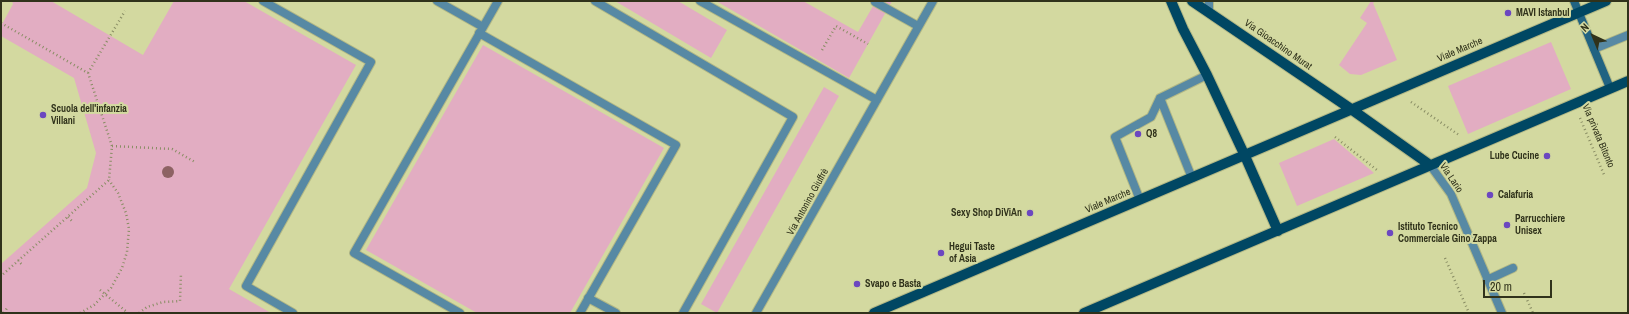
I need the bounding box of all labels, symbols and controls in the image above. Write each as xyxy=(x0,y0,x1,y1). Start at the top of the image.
place label: MAVI Istanbul xyxy=(1516,7,1570,19)
marker: MAVI Istanbul xyxy=(1503,8,1513,18)
north arrow xyxy=(1573,16,1613,56)
street label: Via Gioacchino Murat xyxy=(1242,17,1314,73)
text: N xyxy=(1577,20,1592,35)
street label: Viale Marche xyxy=(1435,35,1485,65)
street label: Via privata Bitonto xyxy=(1579,102,1617,170)
place label: Scuola dell'infanzia Villani xyxy=(51,103,127,126)
marker: Scuola dell'infanzia Villani xyxy=(38,110,48,120)
place label: Q8 xyxy=(1146,128,1157,140)
marker: Q8 xyxy=(1133,129,1143,139)
place label: Lube Cucine xyxy=(1490,150,1539,162)
marker: Lube Cucine xyxy=(1542,151,1552,161)
street label: Via Lario xyxy=(1437,161,1465,195)
street label: Via Antonino Giuffrè xyxy=(785,167,831,237)
street label: Viale Marche xyxy=(1083,186,1133,216)
place label: Calafuria xyxy=(1498,189,1533,201)
marker: Calafuria xyxy=(1485,190,1495,200)
place label: Sexy Shop DiViAn xyxy=(951,207,1022,219)
marker: Sexy Shop DiViAn xyxy=(1025,208,1035,218)
place label: Parrucchiere Unisex xyxy=(1515,213,1565,236)
marker: Parrucchiere Unisex xyxy=(1502,220,1512,230)
place label: Istituto Tecnico Commerciale Gino Zappa xyxy=(1398,221,1497,244)
marker: Istituto Tecnico Commerciale Gino Zappa xyxy=(1385,228,1395,238)
place label: Hegui Taste of Asia xyxy=(949,241,995,264)
marker: Hegui Taste of Asia xyxy=(936,248,946,258)
scale bar xyxy=(1485,272,1554,298)
place label: Svapo e Basta xyxy=(865,278,921,290)
marker: Svapo e Basta xyxy=(852,279,862,289)
text: 20 m xyxy=(1490,279,1512,295)

